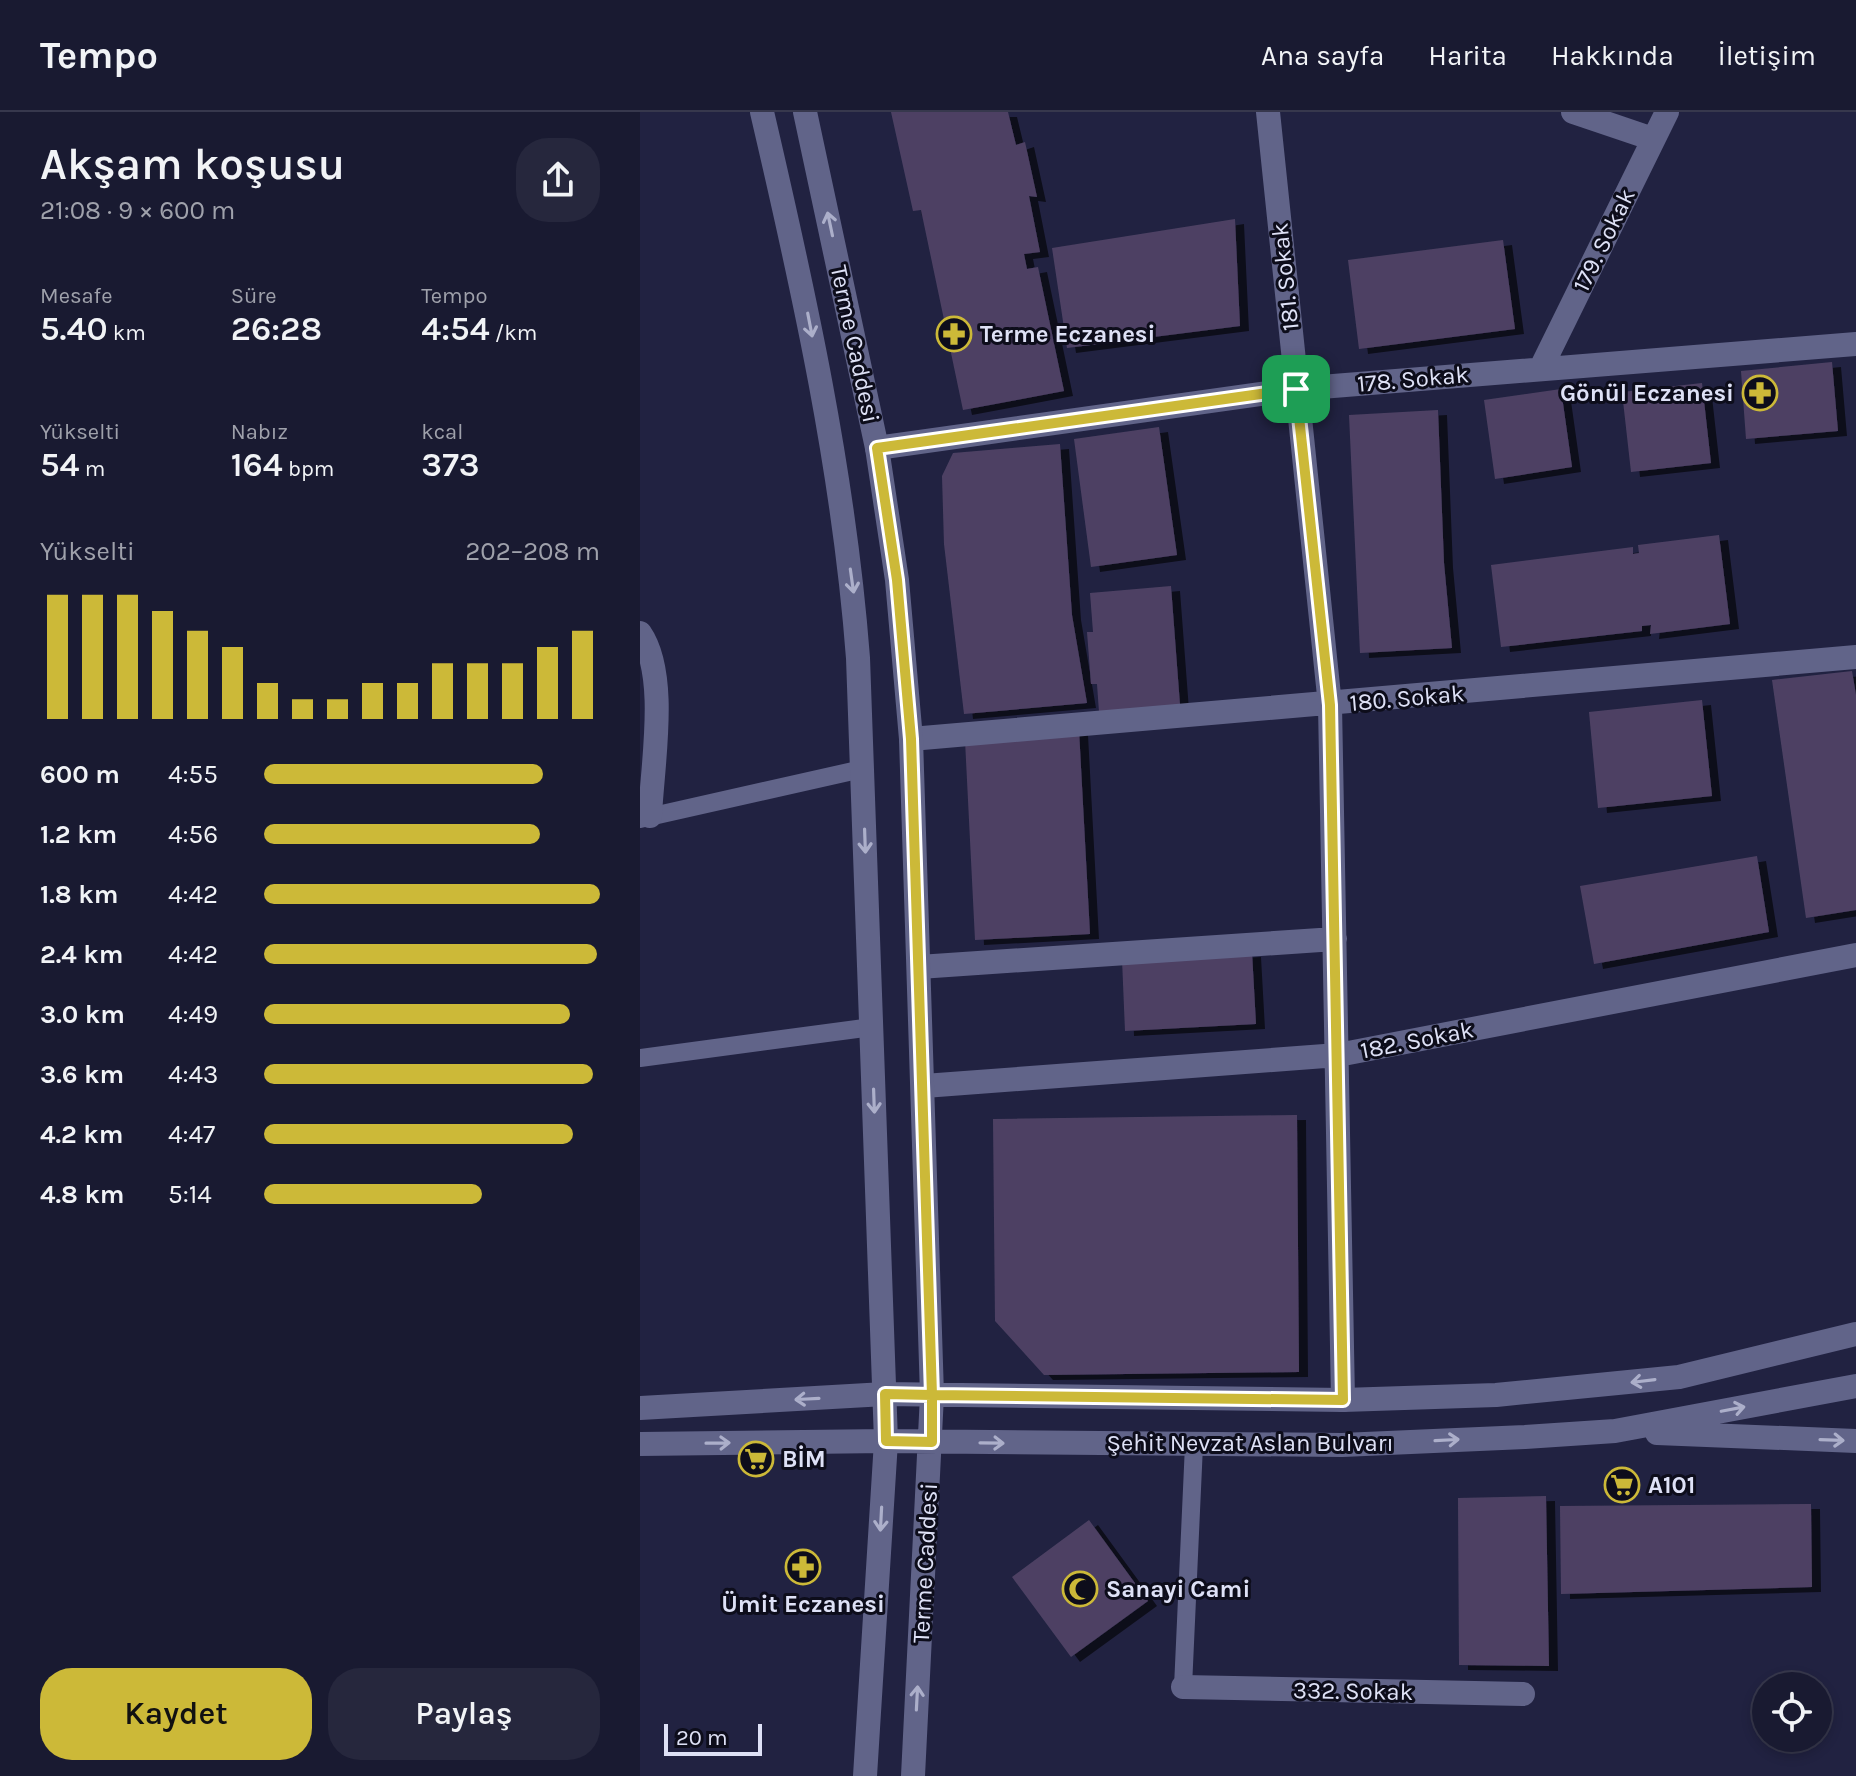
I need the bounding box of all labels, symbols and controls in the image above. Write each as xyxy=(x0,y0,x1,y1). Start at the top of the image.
text: Tempo xyxy=(40,33,158,78)
text: Ana sayfa xyxy=(1261,39,1384,72)
text: Harita xyxy=(1428,39,1507,72)
text: Hakkında xyxy=(1551,39,1674,72)
text: İletişim xyxy=(1718,39,1816,72)
button: share xyxy=(516,138,600,222)
text: Akşam koşusu xyxy=(40,139,345,190)
street label: 179. Sokak xyxy=(1567,184,1641,296)
text: 21:08 · 9 × 600 m xyxy=(40,195,235,226)
one-way arrow xyxy=(822,211,837,237)
street label: 181. Sokak xyxy=(1265,222,1305,332)
street label: Terme Caddesi xyxy=(825,263,885,425)
text: Mesafe xyxy=(40,283,112,309)
text: Süre xyxy=(231,283,277,309)
text: Tempo xyxy=(421,283,487,309)
text: 5.40 xyxy=(40,309,108,349)
text: 26:28 xyxy=(231,309,322,349)
text: 4:54 xyxy=(421,309,490,349)
one-way arrow xyxy=(803,311,818,337)
pharmacy icon: Terme Eczanesi xyxy=(935,315,973,353)
text: km xyxy=(108,320,146,346)
text: /km xyxy=(490,320,537,346)
place label: Terme Eczanesi xyxy=(980,320,1155,348)
pin xyxy=(1262,355,1330,423)
street label: 178. Sokak xyxy=(1356,360,1470,398)
icon: arrive xyxy=(1274,367,1318,411)
pharmacy icon: Gönül Eczanesi xyxy=(1741,374,1779,412)
place label: Gönül Eczanesi xyxy=(1560,379,1734,407)
text: Yükselti xyxy=(40,419,120,445)
text: Nabız xyxy=(231,419,288,445)
text: kcal xyxy=(421,419,463,445)
text: 54 xyxy=(40,445,80,485)
text: 164 xyxy=(231,445,283,485)
text: 373 xyxy=(421,445,480,485)
text: m xyxy=(80,456,105,482)
text: bpm xyxy=(283,456,334,482)
text: Yükselti xyxy=(40,536,135,567)
text: 202–208 m xyxy=(465,536,600,567)
one-way arrow xyxy=(845,568,860,593)
street label: 180. Sokak xyxy=(1349,679,1465,717)
text: 600 m xyxy=(40,759,120,790)
text: 4:55 xyxy=(168,759,218,790)
text: 1.2 km xyxy=(40,819,117,850)
text: 4:56 xyxy=(168,819,218,850)
one-way arrow xyxy=(857,827,872,854)
text: 1.8 km xyxy=(40,879,118,910)
text: 4:42 xyxy=(168,879,218,910)
text: 2.4 km xyxy=(40,939,123,970)
text: 4:42 xyxy=(168,939,218,970)
text: 3.0 km xyxy=(40,999,125,1030)
text: 4:49 xyxy=(168,999,218,1030)
street label: 182. Sokak xyxy=(1358,1015,1476,1065)
text: 3.6 km xyxy=(40,1059,124,1090)
text: 4:43 xyxy=(168,1059,218,1090)
one-way arrow xyxy=(867,1087,882,1114)
text: 4.2 km xyxy=(40,1119,123,1150)
text: 4:47 xyxy=(168,1119,215,1150)
text: 4.8 km xyxy=(40,1179,125,1210)
text: 5:14 xyxy=(168,1179,212,1210)
one-way arrow xyxy=(1630,1374,1657,1389)
one-way arrow xyxy=(794,1391,821,1406)
one-way arrow xyxy=(1720,1401,1745,1416)
street label: Şehit Nevzat Aslan Bulvarı xyxy=(1106,1429,1394,1457)
one-way arrow xyxy=(1818,1432,1845,1447)
one-way arrow xyxy=(1433,1433,1460,1448)
one-way arrow xyxy=(704,1435,731,1451)
one-way arrow xyxy=(978,1435,1005,1451)
supermarket icon: BİM xyxy=(737,1440,775,1478)
place label: BİM xyxy=(782,1445,826,1473)
supermarket icon: A101 xyxy=(1603,1466,1641,1504)
place label: A101 xyxy=(1648,1471,1695,1499)
street label: Terme Caddesi xyxy=(907,1482,943,1644)
one-way arrow xyxy=(873,1505,888,1532)
pharmacy icon: Ümit Eczanesi xyxy=(784,1548,822,1586)
mosque icon: Sanayi Cami xyxy=(1061,1570,1099,1608)
place label: Sanayi Cami xyxy=(1106,1575,1250,1603)
place label: Ümit Eczanesi xyxy=(721,1590,885,1618)
button: Kaydet xyxy=(40,1668,312,1760)
button: Paylaş xyxy=(328,1668,600,1760)
map controls xyxy=(1752,1672,1832,1752)
button: locate xyxy=(1752,1672,1832,1752)
street label: 332. Sokak xyxy=(1293,1676,1413,1706)
one-way arrow xyxy=(910,1685,925,1712)
scale bar xyxy=(664,1720,762,1756)
text: 20 m xyxy=(676,1725,728,1751)

